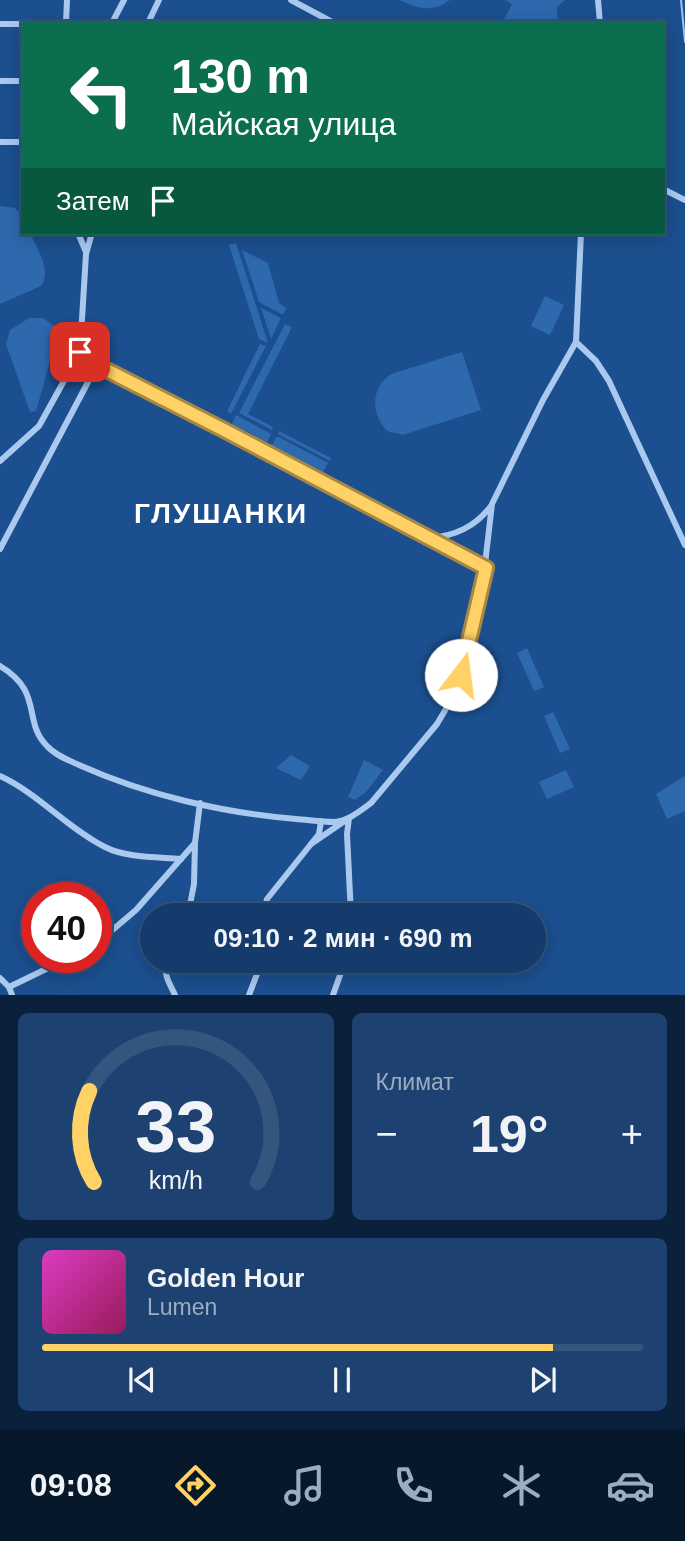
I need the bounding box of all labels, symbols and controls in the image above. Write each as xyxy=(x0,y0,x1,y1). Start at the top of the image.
icon: left xyxy=(56,49,147,140)
text: 130 m xyxy=(171,49,310,103)
text: Майская улица xyxy=(171,106,396,142)
icon: arrive xyxy=(144,182,182,220)
text: Затем xyxy=(56,186,130,216)
pin xyxy=(50,322,110,382)
icon: arrive xyxy=(61,333,99,371)
district label: ГЛУШАНКИ xyxy=(134,498,308,529)
position arrow xyxy=(424,638,498,712)
speed limit sign: 40 xyxy=(21,882,112,973)
text: 09:10 · 2 мин · 690 m xyxy=(213,923,473,953)
text: Климат xyxy=(376,1069,454,1095)
text: 33 xyxy=(135,1087,216,1168)
text: 19° xyxy=(470,1105,549,1163)
text: − xyxy=(376,1113,398,1155)
text: + xyxy=(621,1113,643,1155)
text: km/h xyxy=(149,1166,203,1194)
text: Golden Hour xyxy=(147,1263,304,1293)
text: Lumen xyxy=(147,1294,217,1320)
icon: previous xyxy=(123,1361,161,1399)
icon: pause xyxy=(323,1361,361,1399)
icon: next xyxy=(524,1361,562,1399)
icon: directions xyxy=(171,1461,220,1510)
icon: music xyxy=(280,1461,329,1510)
icon: phone xyxy=(389,1461,438,1510)
icon: climate xyxy=(497,1461,546,1510)
icon: car xyxy=(606,1461,655,1510)
text: 09:08 xyxy=(30,1467,112,1503)

